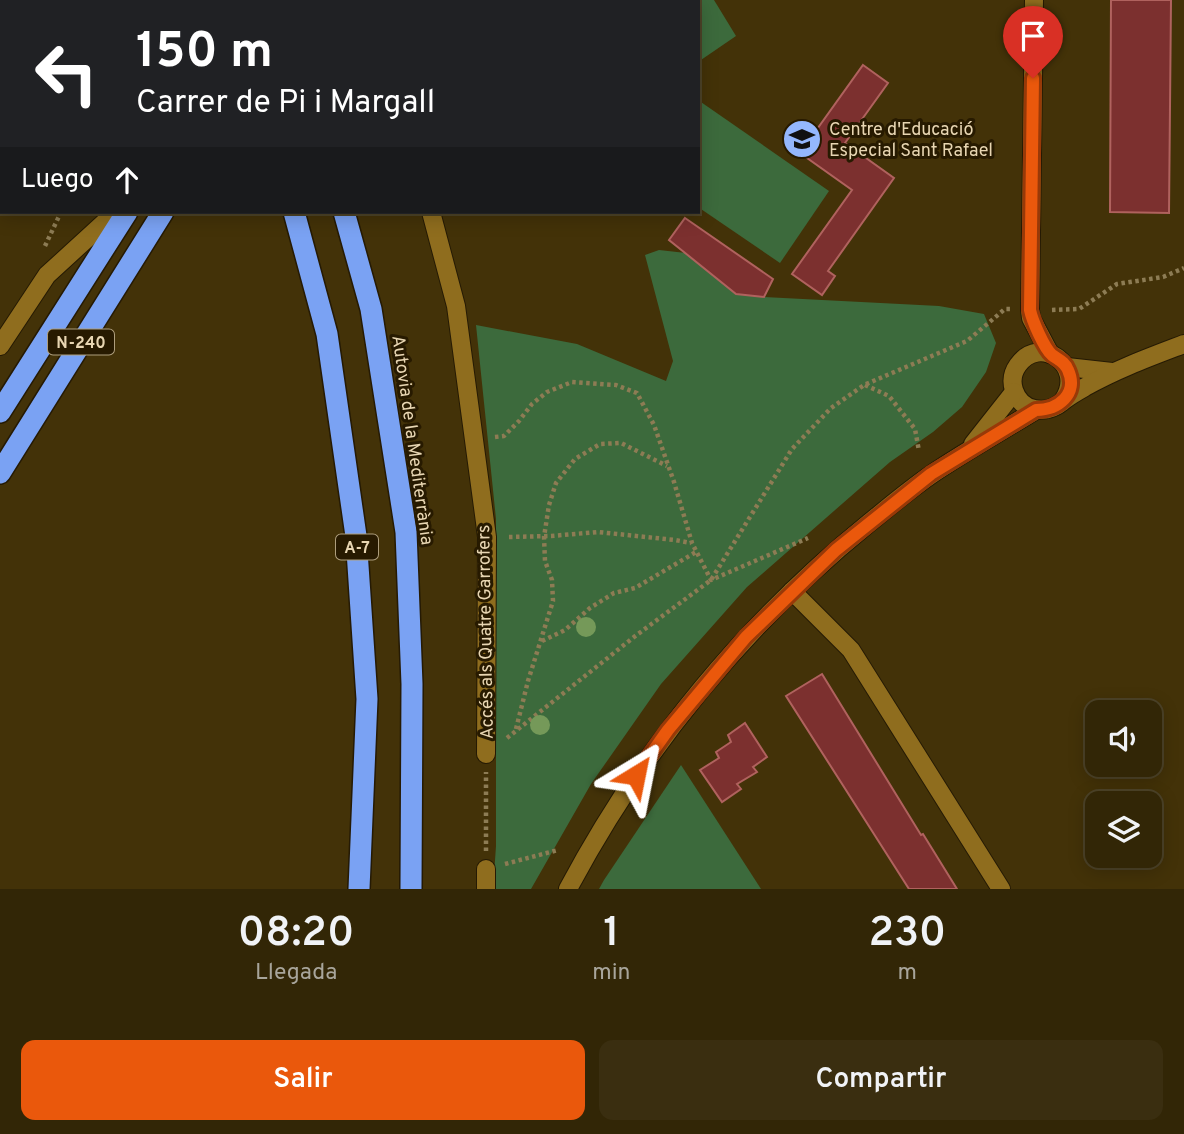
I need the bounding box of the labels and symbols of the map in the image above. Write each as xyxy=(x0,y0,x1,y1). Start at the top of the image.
pin xyxy=(1003,6,1063,78)
school or university icon: Centre d'Educació Especial Sant Rafael xyxy=(781,118,823,160)
place label: Centre d'Educació Especial Sant Rafael xyxy=(829,119,993,163)
road number: N-240 xyxy=(48,330,114,354)
street label: Autovia de la Mediterrània xyxy=(385,334,438,547)
street label: Accés als Quatre Garrofers xyxy=(473,524,500,740)
road number: A-7 xyxy=(336,534,378,560)
position arrow xyxy=(599,738,673,812)

